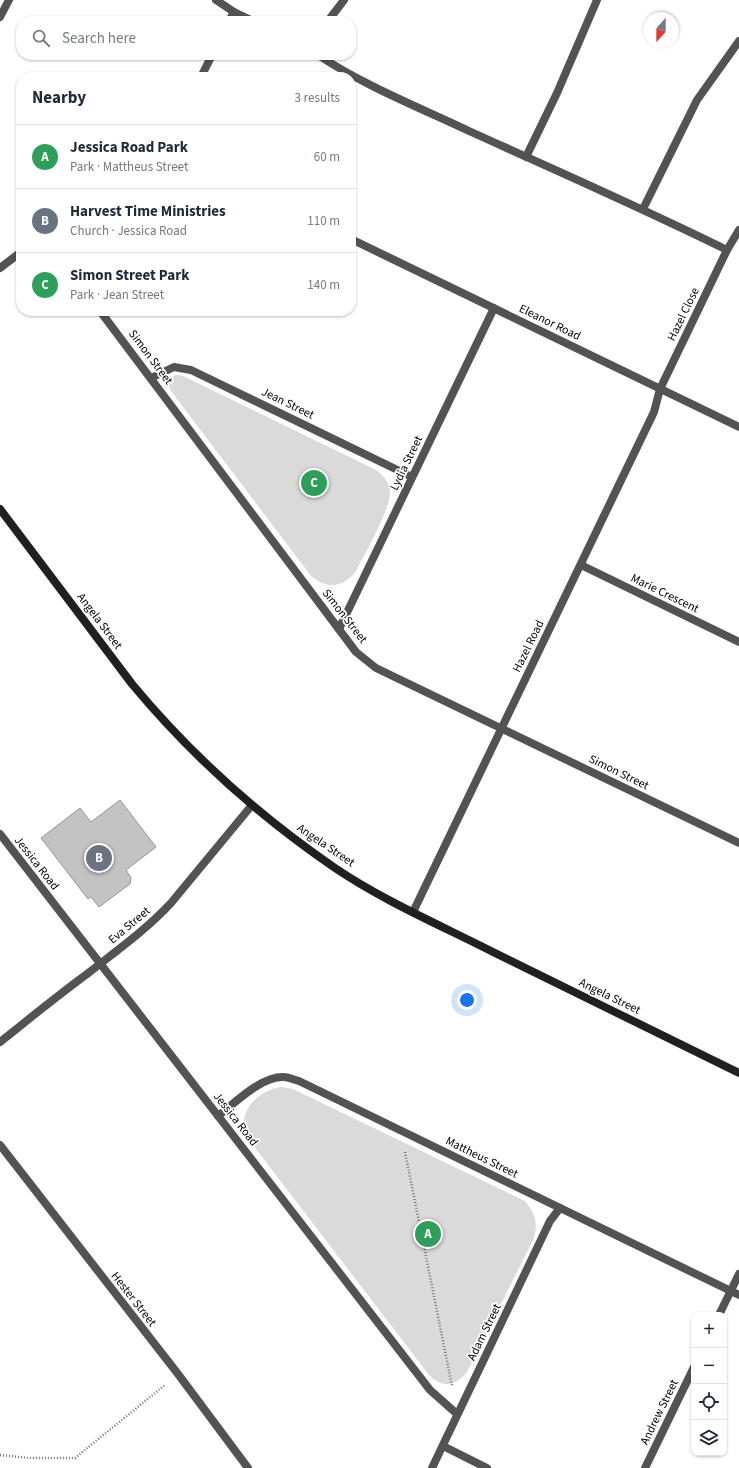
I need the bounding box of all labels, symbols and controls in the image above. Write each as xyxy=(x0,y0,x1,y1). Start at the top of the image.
north arrow xyxy=(643,12,679,48)
search box xyxy=(16,16,356,60)
icon: search xyxy=(30,27,52,49)
text: Search here xyxy=(62,28,136,49)
text: Nearby xyxy=(32,86,86,110)
text: 3 results xyxy=(295,89,340,107)
text: Jessica Road Park xyxy=(70,137,188,158)
text: A xyxy=(41,148,49,166)
text: 60 m xyxy=(314,148,340,166)
text: Park · Mattheus Street xyxy=(70,158,188,176)
text: Harvest Time Ministries xyxy=(70,201,226,222)
text: B xyxy=(41,212,49,230)
text: 110 m xyxy=(307,212,340,230)
text: Church · Jessica Road xyxy=(70,222,187,240)
text: Simon Street Park xyxy=(70,265,189,286)
text: C xyxy=(41,276,49,294)
text: 140 m xyxy=(307,276,340,294)
street label: Hazel Close xyxy=(663,285,704,344)
text: Park · Jean Street xyxy=(70,286,164,304)
street label: Eleanor Road xyxy=(516,300,583,345)
street label: Simon Street xyxy=(124,326,177,388)
street label: Jean Street xyxy=(259,383,317,424)
street label: Lydia Street xyxy=(386,433,427,494)
pin: C xyxy=(301,468,327,498)
street label: Marie Crescent xyxy=(628,570,702,617)
street label: Simon Street xyxy=(318,586,371,647)
street label: Angela Street xyxy=(73,590,126,653)
street label: Hazel Road xyxy=(509,617,548,675)
street label: Simon Street xyxy=(586,751,652,794)
street label: Angela Street xyxy=(293,820,358,871)
street label: Jessica Road xyxy=(10,833,63,894)
pin: B xyxy=(86,843,112,873)
street label: Eva Street xyxy=(105,903,154,948)
street label: Angela Street xyxy=(576,974,643,1019)
your location xyxy=(457,990,477,1010)
street label: Jessica Road xyxy=(209,1089,262,1150)
street label: Mattheus Street xyxy=(443,1132,521,1182)
pin: A xyxy=(415,1219,441,1249)
street label: Hester Street xyxy=(107,1268,160,1330)
street label: Adam Street xyxy=(463,1301,506,1364)
map controls xyxy=(691,1312,727,1456)
button: + xyxy=(691,1312,727,1348)
button: − xyxy=(691,1348,727,1384)
street label: Andrew Street xyxy=(636,1377,683,1448)
button: locate xyxy=(691,1384,727,1420)
button: layers xyxy=(691,1420,727,1456)

